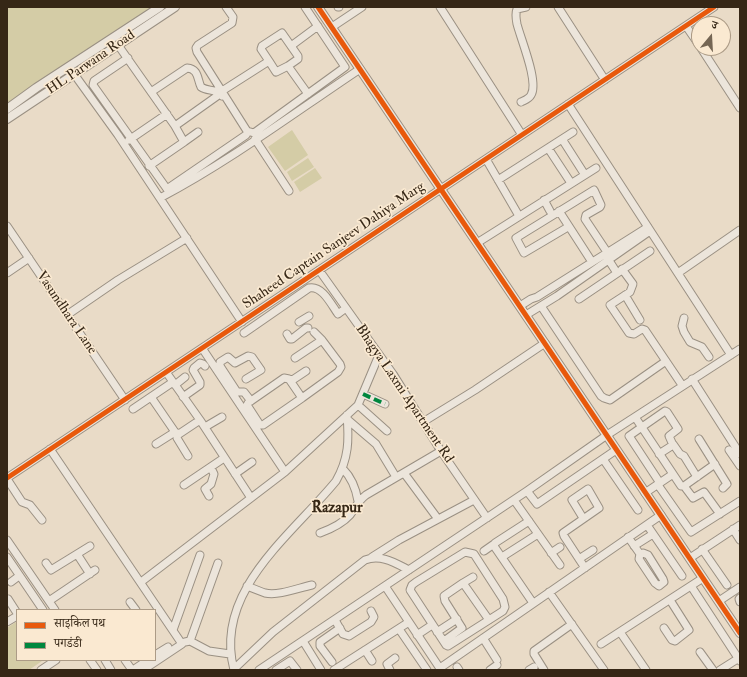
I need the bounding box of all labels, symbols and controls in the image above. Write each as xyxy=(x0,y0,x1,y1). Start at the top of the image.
north arrow xyxy=(691,16,731,56)
text: उ xyxy=(710,18,719,32)
street label: HL Parwana Road xyxy=(44,27,138,99)
street label: Shaheed Captain Sanjeev Dahiya Marg xyxy=(240,179,428,313)
street label: Vasundhara Lane xyxy=(32,268,100,358)
street label: Bhagya Laxmi Apartment Rd xyxy=(351,322,457,466)
district label: Razapur xyxy=(311,500,363,518)
legend xyxy=(16,609,156,661)
text: साइकिल पथ xyxy=(54,616,105,631)
text: पगडंडी xyxy=(54,636,82,651)

